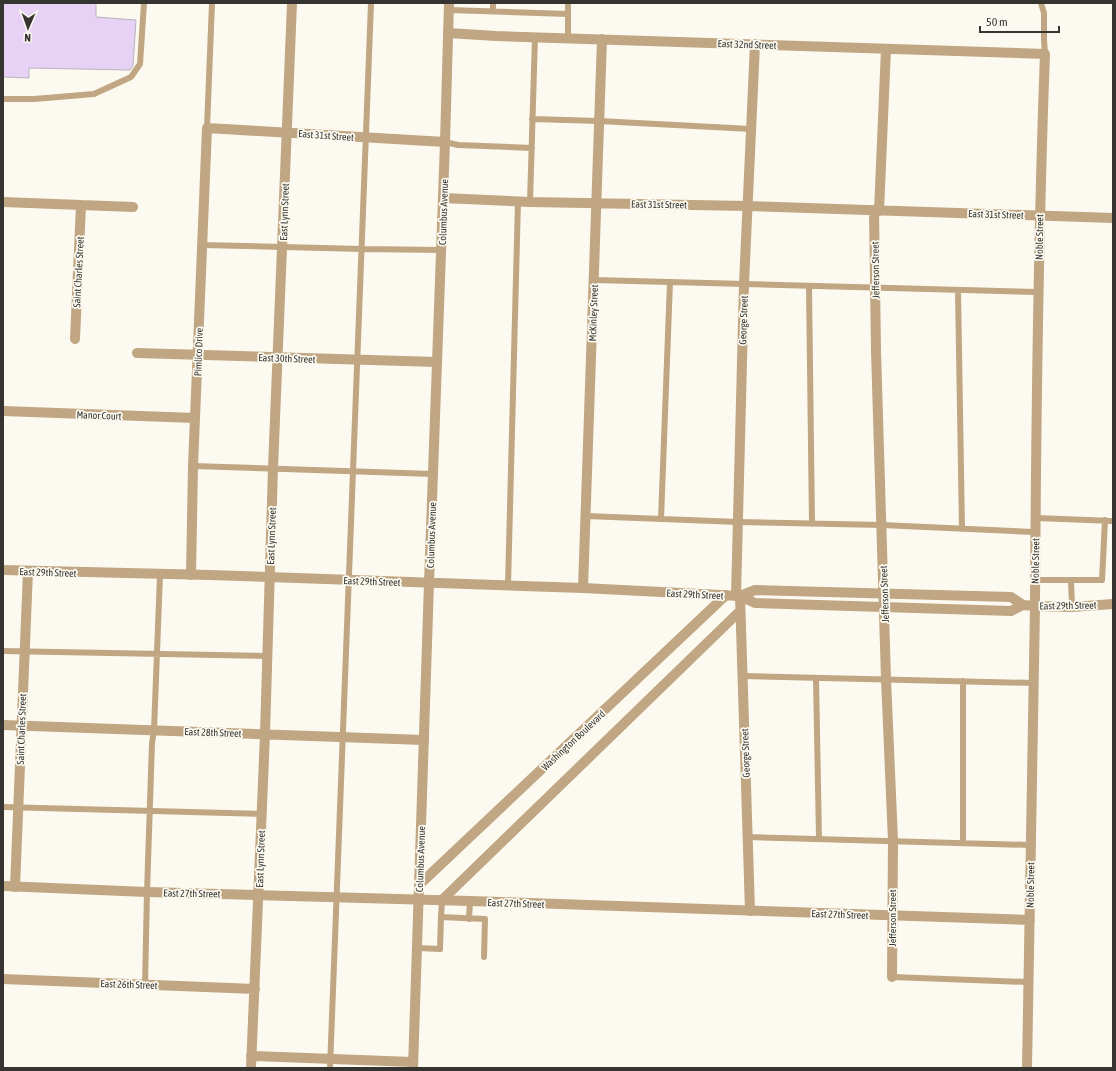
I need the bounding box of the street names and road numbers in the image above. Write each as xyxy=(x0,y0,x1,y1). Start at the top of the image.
street label: East 32nd Street xyxy=(717,38,777,51)
street label: East 31st Street xyxy=(298,128,354,143)
street label: Columbus Avenue xyxy=(437,178,450,245)
street label: East Lynn Street xyxy=(278,183,291,241)
street label: East 31st Street xyxy=(631,199,687,210)
street label: East 31st Street xyxy=(968,208,1024,221)
street label: Noble Street xyxy=(1034,214,1045,260)
street label: Saint Charles Street xyxy=(71,236,86,308)
street label: Jefferson Street xyxy=(870,241,881,299)
street label: McKinley Street xyxy=(587,284,600,342)
street label: George Street xyxy=(737,295,750,345)
street label: Pimlico Drive xyxy=(192,327,205,376)
street label: East 30th Street xyxy=(258,352,316,365)
street label: Manor Court xyxy=(76,409,122,422)
street label: Columbus Avenue xyxy=(425,501,438,568)
street label: East Lynn Street xyxy=(265,507,278,565)
street label: Noble Street xyxy=(1030,538,1041,584)
street label: Jefferson Street xyxy=(878,565,891,623)
street label: East 29th Street xyxy=(19,566,77,579)
street label: East 29th Street xyxy=(343,575,401,588)
street label: East 29th Street xyxy=(666,588,724,601)
street label: East 29th Street xyxy=(1039,600,1097,611)
street label: Saint Charles Street xyxy=(15,693,28,765)
street label: Washington Boulevard xyxy=(539,708,608,773)
street label: East 28th Street xyxy=(184,726,242,739)
street label: George Street xyxy=(739,728,752,778)
street label: Columbus Avenue xyxy=(414,825,427,892)
street label: East Lynn Street xyxy=(254,830,267,888)
street label: Noble Street xyxy=(1025,862,1036,908)
street label: East 27th Street xyxy=(163,888,221,899)
street label: Jefferson Street xyxy=(887,889,898,947)
street label: East 27th Street xyxy=(487,897,545,910)
street label: East 27th Street xyxy=(811,908,869,921)
street label: East 26th Street xyxy=(100,978,158,991)

